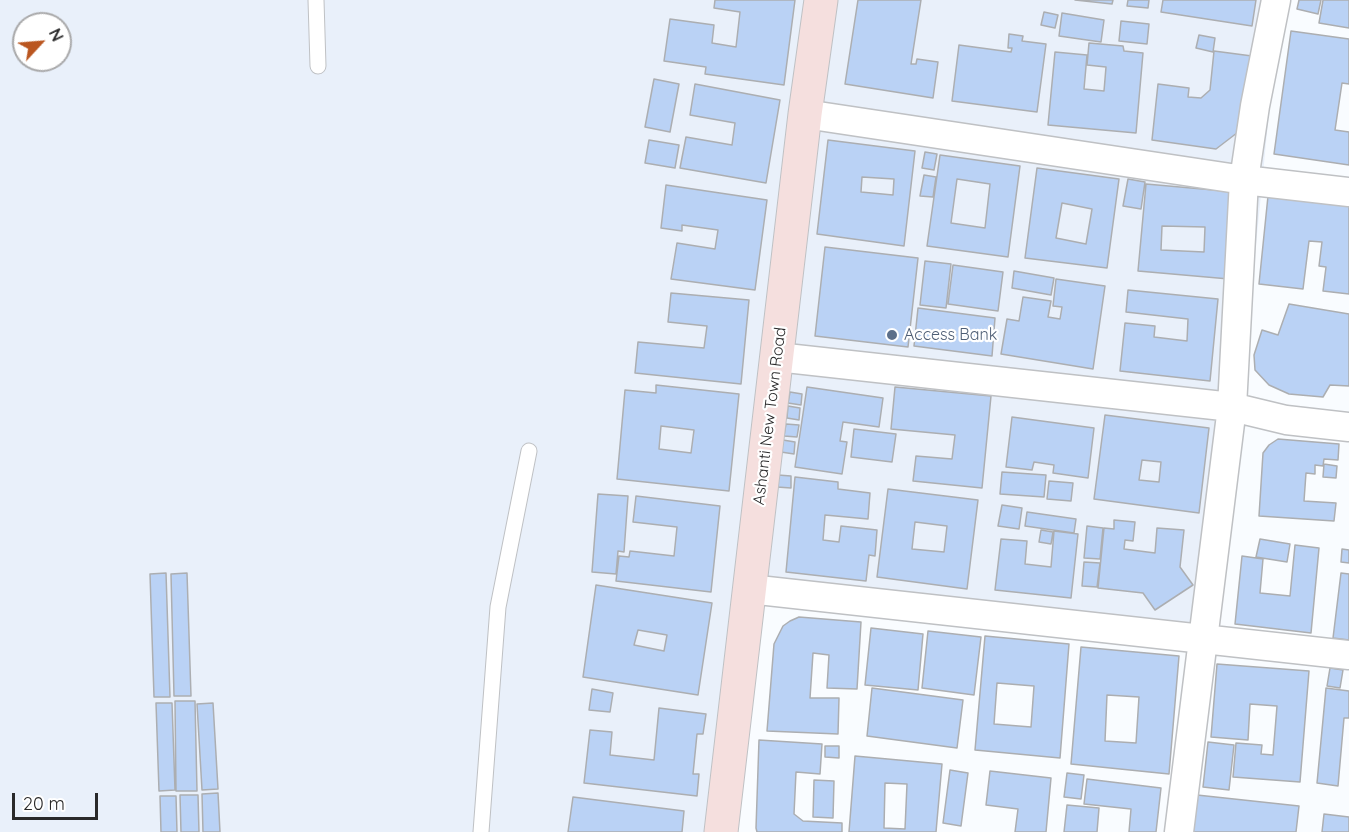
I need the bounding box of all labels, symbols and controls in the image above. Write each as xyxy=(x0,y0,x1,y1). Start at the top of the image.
north arrow xyxy=(12,12,72,72)
text: N xyxy=(45,25,68,45)
place label: Access Bank xyxy=(904,325,997,345)
street label: Ashanti New Town Road xyxy=(750,326,790,506)
marker: Access Bank xyxy=(885,328,899,342)
scale bar xyxy=(15,781,100,819)
text: 20 m xyxy=(23,792,65,815)

